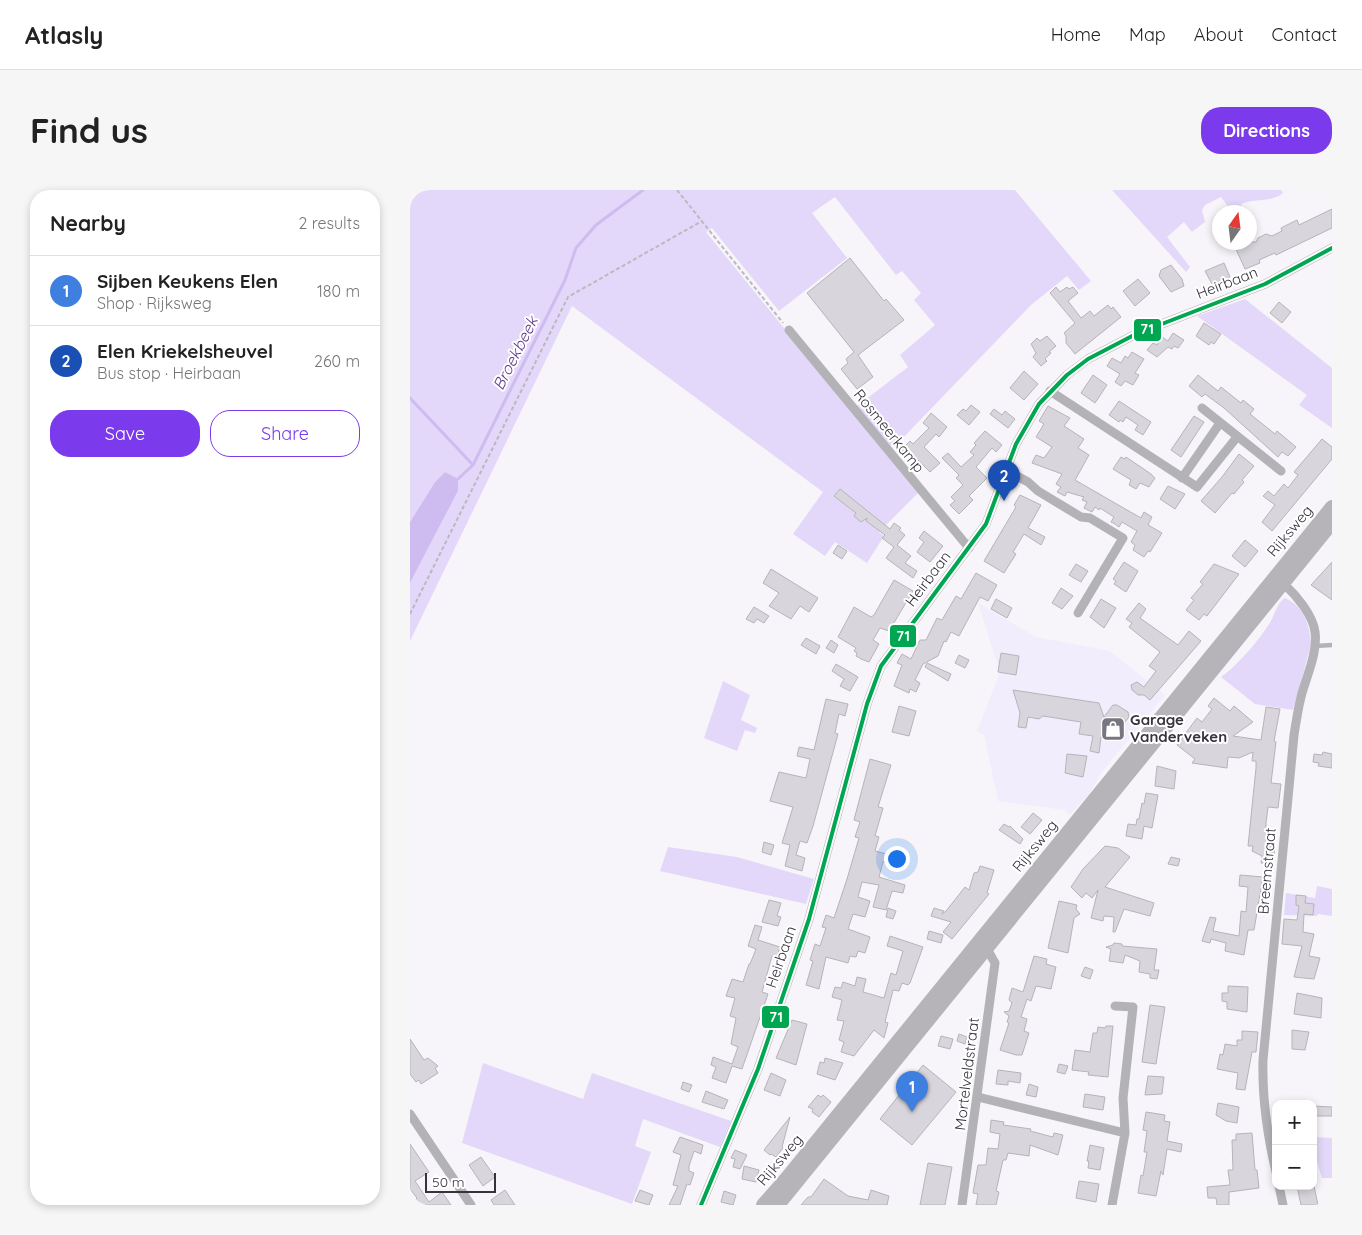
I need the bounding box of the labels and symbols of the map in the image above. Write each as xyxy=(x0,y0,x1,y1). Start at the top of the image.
north arrow xyxy=(1212,205,1257,250)
street label: Heirbaan xyxy=(1193,262,1260,303)
water label: Broekbeek xyxy=(488,312,543,393)
line badge: 71 xyxy=(1133,318,1162,342)
text: 71 xyxy=(1140,320,1154,338)
street label: Rosmeerkamp xyxy=(850,385,929,476)
pin: 2 xyxy=(988,460,1020,501)
street label: Rijksweg xyxy=(1263,501,1317,560)
street label: Heirbaan xyxy=(901,547,955,610)
line badge: 71 xyxy=(889,624,917,648)
text: 71 xyxy=(896,627,910,645)
place label: Garage Vanderveken xyxy=(1130,710,1227,746)
shop icon: Garage Vanderveken xyxy=(1100,716,1126,742)
street label: Rijksweg xyxy=(1008,816,1061,876)
street label: Breemstraat xyxy=(1253,827,1280,915)
your location xyxy=(884,846,910,872)
street label: Heirbaan xyxy=(761,923,800,990)
line badge: 71 xyxy=(761,1005,790,1029)
text: 71 xyxy=(769,1008,783,1026)
street label: Mortelveldstraat xyxy=(950,1016,983,1132)
pin: 1 xyxy=(896,1071,928,1112)
street label: Rijksweg xyxy=(753,1130,807,1189)
scale bar xyxy=(425,1170,496,1193)

